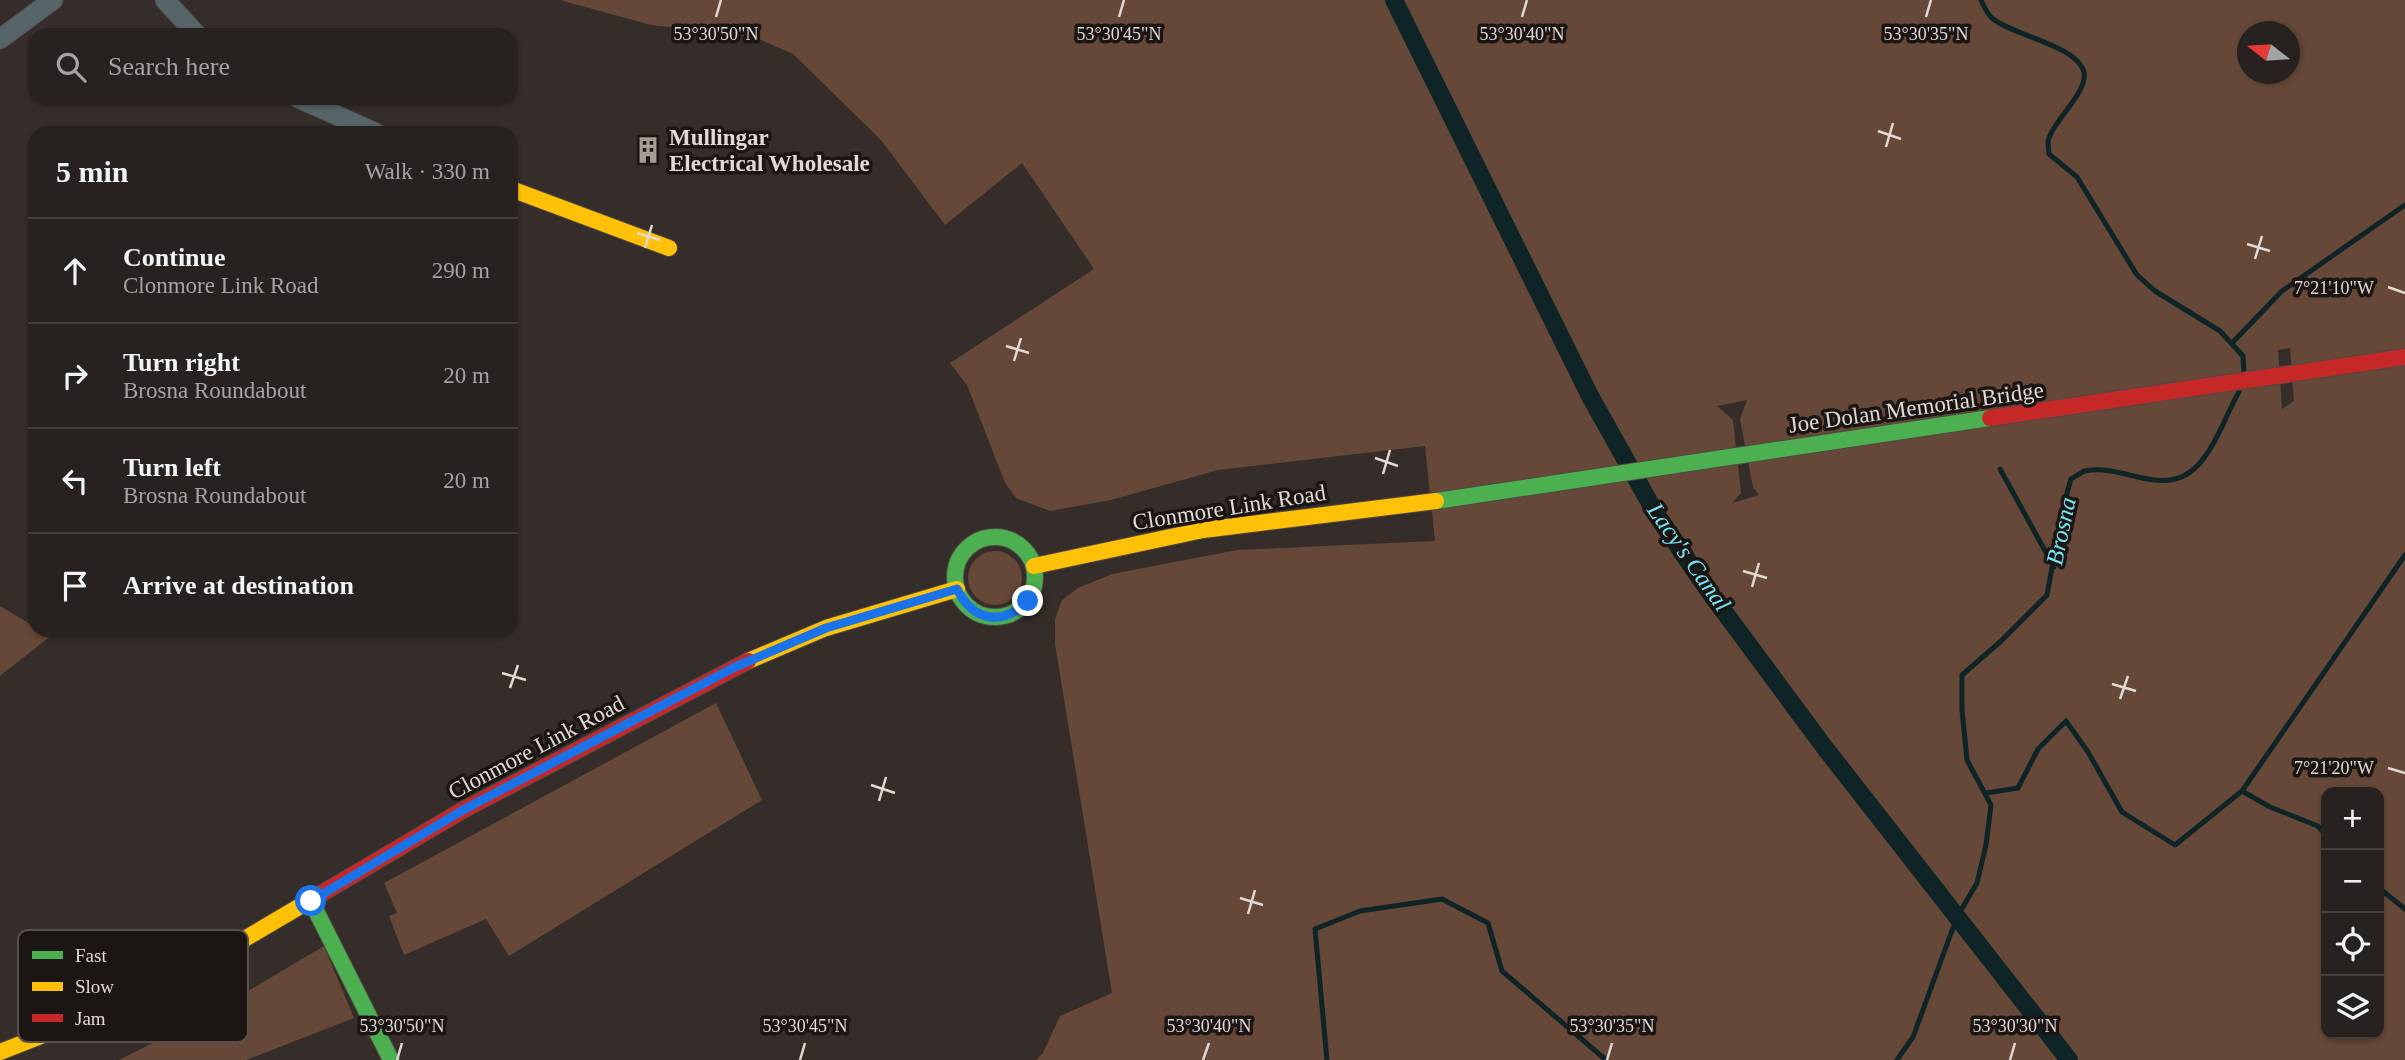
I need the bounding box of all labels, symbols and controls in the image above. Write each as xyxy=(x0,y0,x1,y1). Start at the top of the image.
north arrow xyxy=(2237,21,2300,84)
text: 53°30'50"N xyxy=(674,24,758,44)
text: 53°30'45"N xyxy=(1077,24,1161,44)
text: 53°30'40"N xyxy=(1480,24,1564,44)
text: 53°30'35"N xyxy=(1884,24,1968,44)
search box xyxy=(28,28,518,105)
icon: search xyxy=(52,48,90,86)
text: Search here xyxy=(108,52,230,81)
place label: Mullingar Electrical Wholesale xyxy=(669,125,870,176)
building icon: Mullingar Electrical Wholesale xyxy=(633,135,663,165)
text: 5 min xyxy=(56,155,129,188)
text: Walk · 330 m xyxy=(365,159,490,184)
text: Continue xyxy=(123,243,226,272)
icon: ahead xyxy=(56,252,94,290)
text: 290 m xyxy=(432,258,490,283)
text: Clonmore Link Road xyxy=(123,273,318,298)
text: 7°21'10"W xyxy=(2294,278,2374,298)
text: Turn right xyxy=(123,348,240,377)
icon: right xyxy=(56,357,94,395)
text: 20 m xyxy=(443,363,490,388)
street label: Joe Dolan Memorial Bridge xyxy=(1787,377,2045,438)
text: Brosna Roundabout xyxy=(123,378,306,403)
text: Turn left xyxy=(123,453,221,482)
icon: left xyxy=(56,462,94,500)
text: 20 m xyxy=(443,468,490,493)
street label: Clonmore Link Road xyxy=(1131,480,1328,535)
text: Brosna Roundabout xyxy=(123,483,306,508)
water label: Brosna xyxy=(2041,495,2081,567)
water label: Lacy's Canal xyxy=(1642,497,1736,616)
icon: arrive xyxy=(56,567,94,605)
text: Arrive at destination xyxy=(123,571,354,600)
route end xyxy=(1012,585,1043,616)
street label: Clonmore Link Road xyxy=(444,690,629,804)
text: 7°21'20"W xyxy=(2294,758,2374,778)
map controls xyxy=(2321,787,2384,1039)
button: + xyxy=(2321,787,2384,850)
button: − xyxy=(2321,850,2384,913)
route start xyxy=(295,885,326,916)
button: locate xyxy=(2321,913,2384,976)
legend xyxy=(18,930,248,1042)
text: Fast xyxy=(75,945,107,966)
text: Slow xyxy=(75,976,114,997)
button: layers xyxy=(2321,976,2384,1039)
text: Jam xyxy=(75,1008,106,1029)
text: 53°30'50"N xyxy=(360,1016,444,1036)
text: 53°30'45"N xyxy=(763,1016,847,1036)
text: 53°30'40"N xyxy=(1167,1016,1251,1036)
text: 53°30'35"N xyxy=(1570,1016,1654,1036)
text: 53°30'30"N xyxy=(1973,1016,2057,1036)

